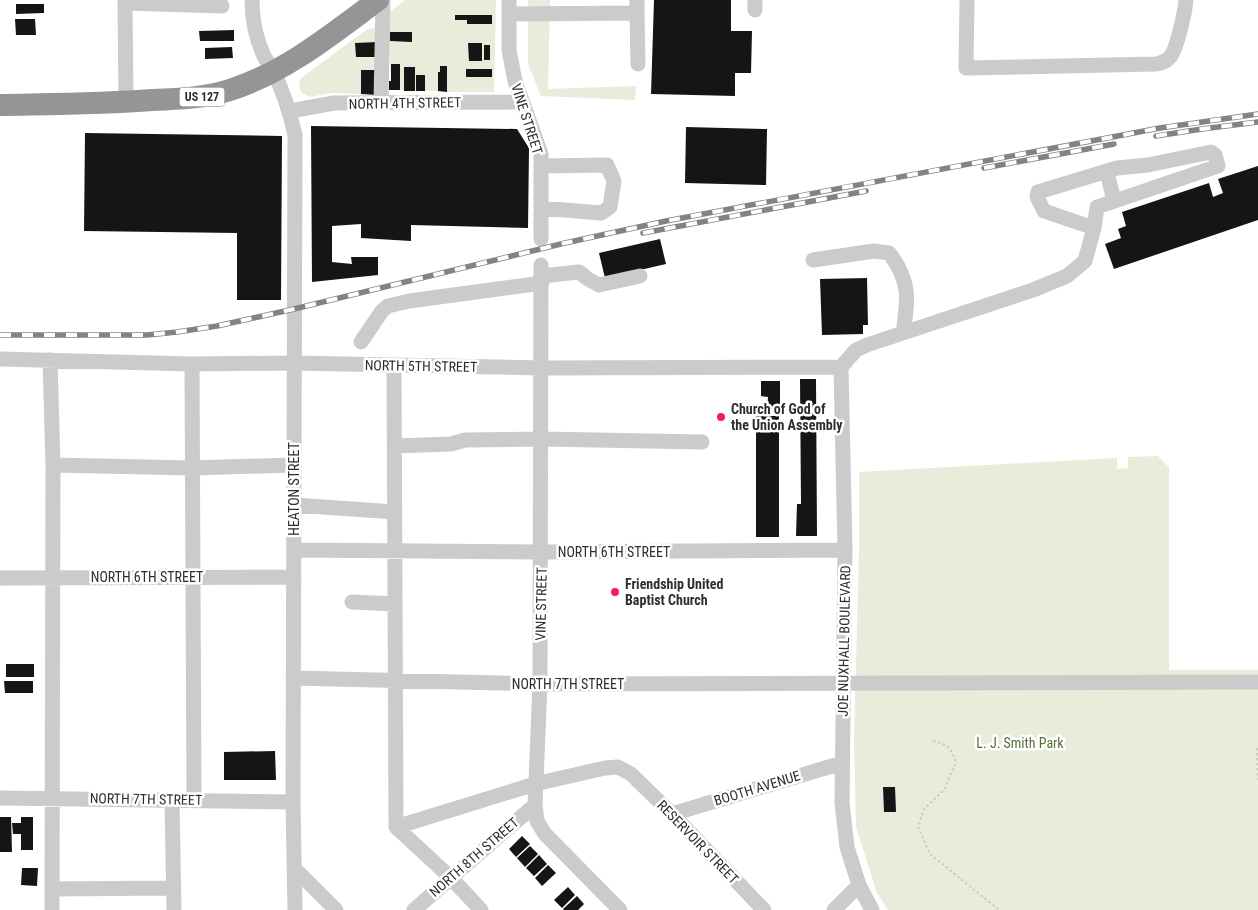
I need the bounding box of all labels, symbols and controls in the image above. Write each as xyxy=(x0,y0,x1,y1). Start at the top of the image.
street label: VINE STREET xyxy=(508,82,546,156)
road number: US 127 xyxy=(180,88,224,106)
street label: NORTH 4TH STREET xyxy=(349,94,461,112)
street label: NORTH 5TH STREET xyxy=(365,357,477,375)
place label: Church of God of the Union Assembly xyxy=(731,401,843,433)
marker: Church of God of the Union Assembly xyxy=(715,411,727,423)
street label: HEATON STREET xyxy=(286,442,302,536)
street label: NORTH 6TH STREET xyxy=(558,544,670,560)
street label: JOE NUXHALL BOULEVARD xyxy=(835,565,853,717)
street label: VINE STREET xyxy=(532,567,550,641)
street label: NORTH 6TH STREET xyxy=(91,569,203,585)
place label: Friendship United Baptist Church xyxy=(625,576,724,608)
marker: Friendship United Baptist Church xyxy=(609,586,621,598)
street label: NORTH 7TH STREET xyxy=(512,676,624,692)
park label: L. J. Smith Park xyxy=(976,735,1064,751)
street label: BOOTH AVENUE xyxy=(712,767,802,809)
street label: NORTH 7TH STREET xyxy=(90,790,202,808)
street label: RESERVOIR STREET xyxy=(654,797,742,887)
street label: NORTH 8TH STREET xyxy=(426,814,522,900)

